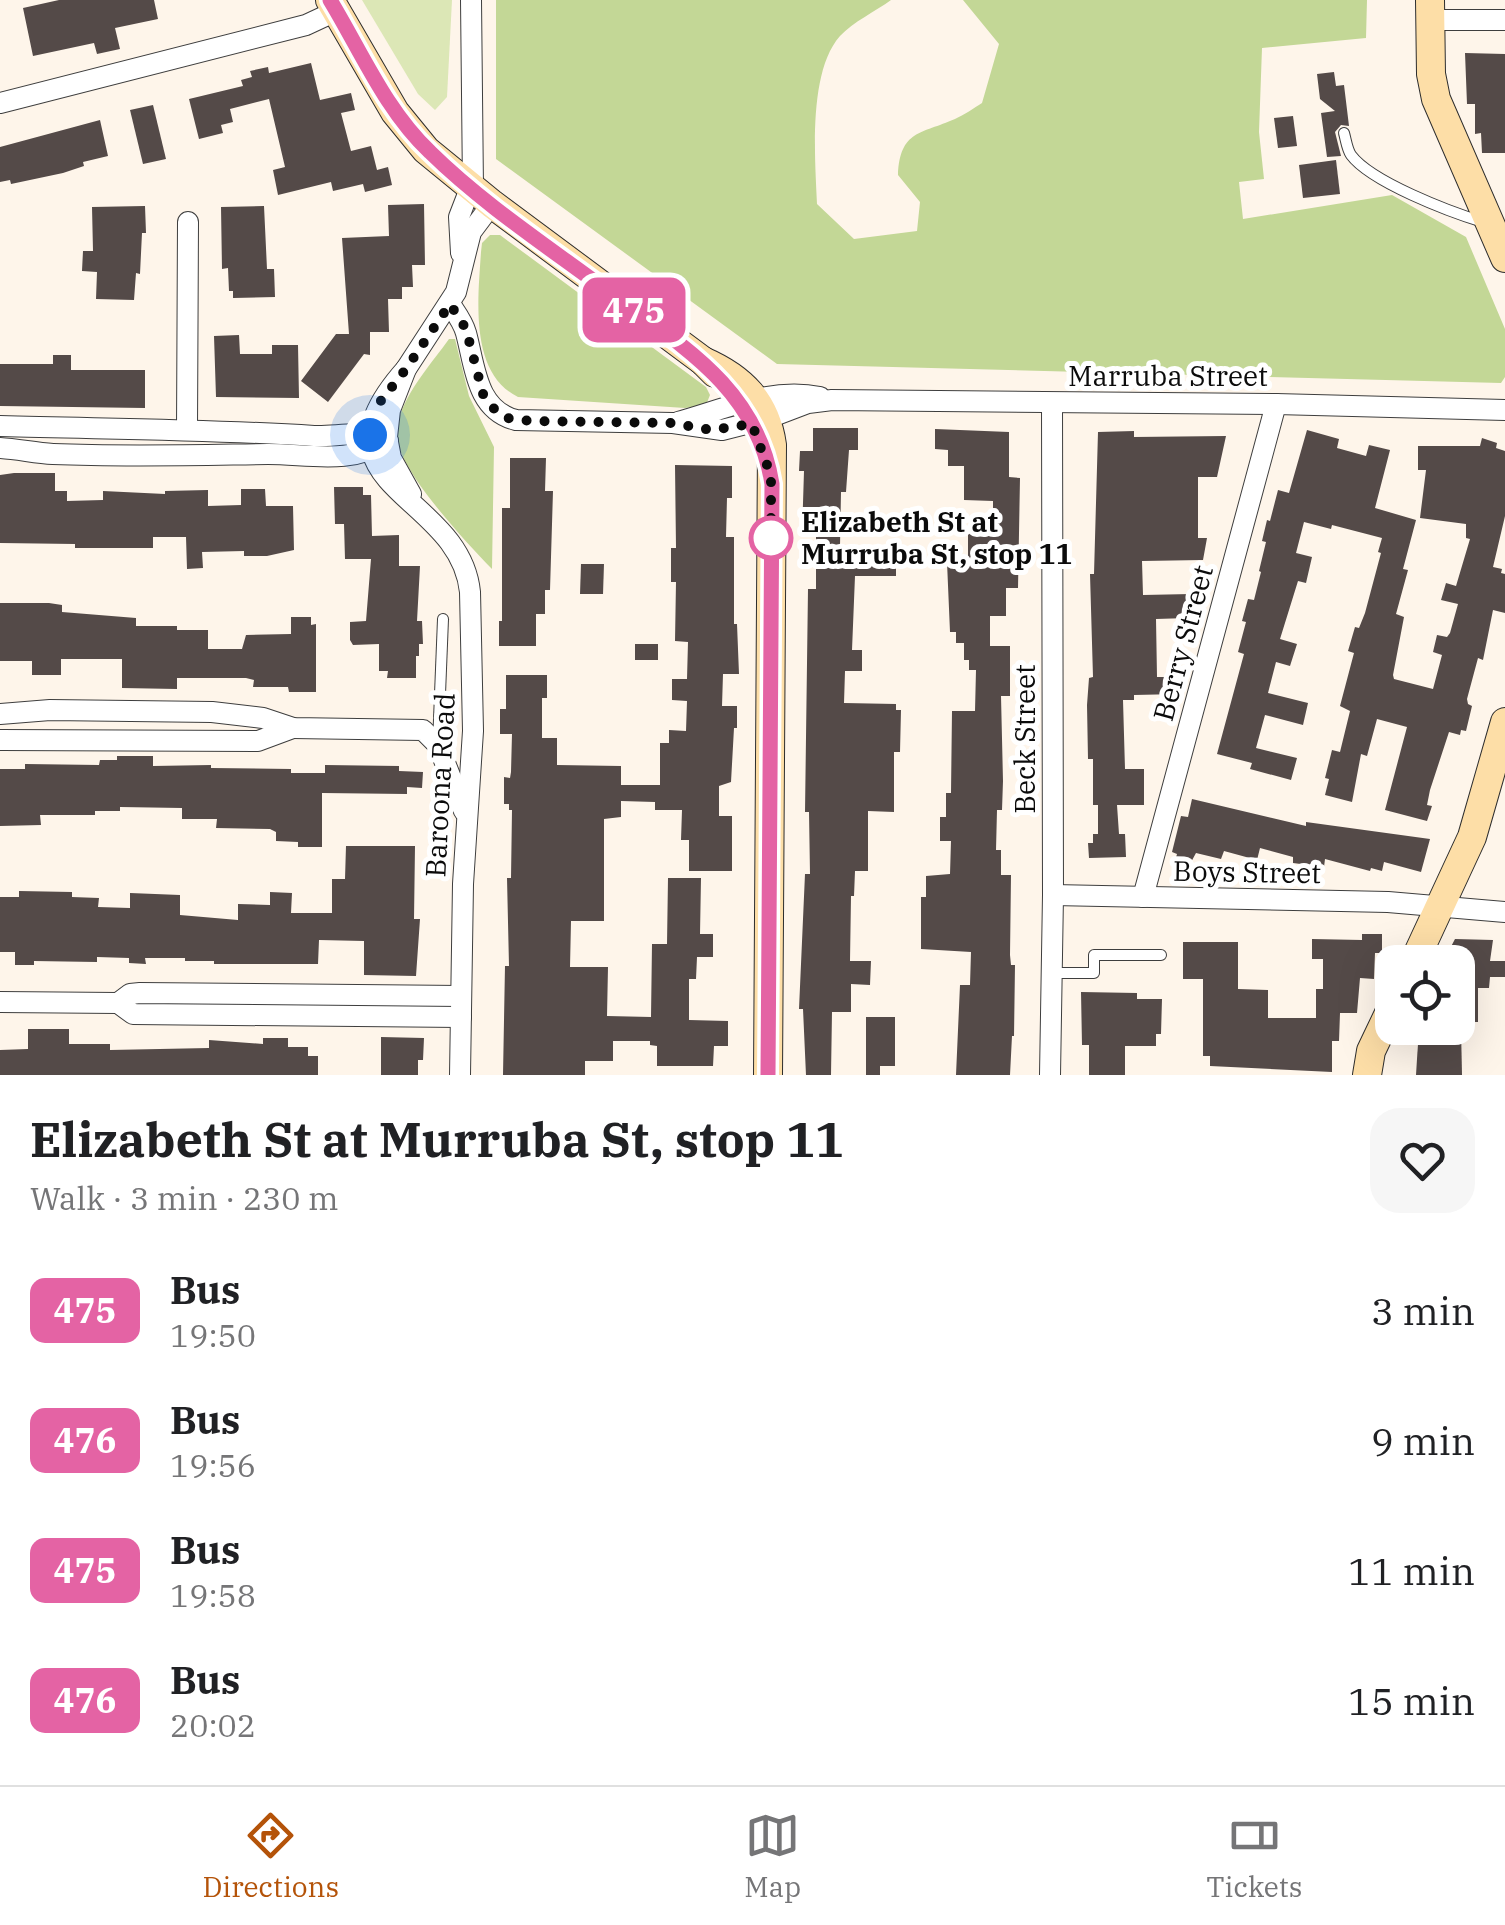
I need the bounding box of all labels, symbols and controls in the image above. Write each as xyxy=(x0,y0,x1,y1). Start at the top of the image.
line badge: 475 xyxy=(576,278,692,342)
text: 475 xyxy=(602,287,666,333)
street label: Marruba Street xyxy=(1068,357,1268,394)
your location xyxy=(345,410,395,460)
place label: Elizabeth St at Murruba St, stop 11 xyxy=(801,503,1072,572)
marker: Elizabeth St at Murruba St, stop 11 xyxy=(750,517,792,559)
street label: Berry Street xyxy=(1144,561,1221,725)
street label: Beck Street xyxy=(1006,664,1043,814)
street label: Baroona Road xyxy=(416,692,463,878)
street label: Boys Street xyxy=(1173,852,1321,891)
map controls xyxy=(1375,945,1475,1045)
button: locate xyxy=(1375,945,1475,1045)
text: Elizabeth St at Murruba St, stop 11 xyxy=(30,1108,844,1170)
button: heart xyxy=(1370,1108,1475,1213)
text: Walk · 3 min · 230 m xyxy=(30,1177,338,1219)
text: Bus xyxy=(170,1265,240,1314)
text: 3 min xyxy=(1371,1286,1475,1335)
text: 475 xyxy=(53,1287,117,1333)
text: 19:50 xyxy=(170,1314,256,1356)
text: Bus xyxy=(170,1395,240,1444)
text: 9 min xyxy=(1371,1416,1475,1465)
text: 476 xyxy=(53,1417,117,1463)
text: 19:56 xyxy=(170,1444,256,1486)
text: Bus xyxy=(170,1525,240,1574)
text: 11 min xyxy=(1348,1546,1475,1595)
text: 475 xyxy=(53,1547,117,1593)
text: 19:58 xyxy=(170,1574,256,1616)
text: Bus xyxy=(170,1655,240,1704)
text: 15 min xyxy=(1348,1676,1475,1725)
text: 476 xyxy=(53,1677,117,1723)
text: 20:02 xyxy=(170,1704,256,1746)
tab: Directions xyxy=(203,1808,339,1905)
tab: Map xyxy=(744,1808,801,1905)
tab: Tickets xyxy=(1206,1808,1302,1905)

